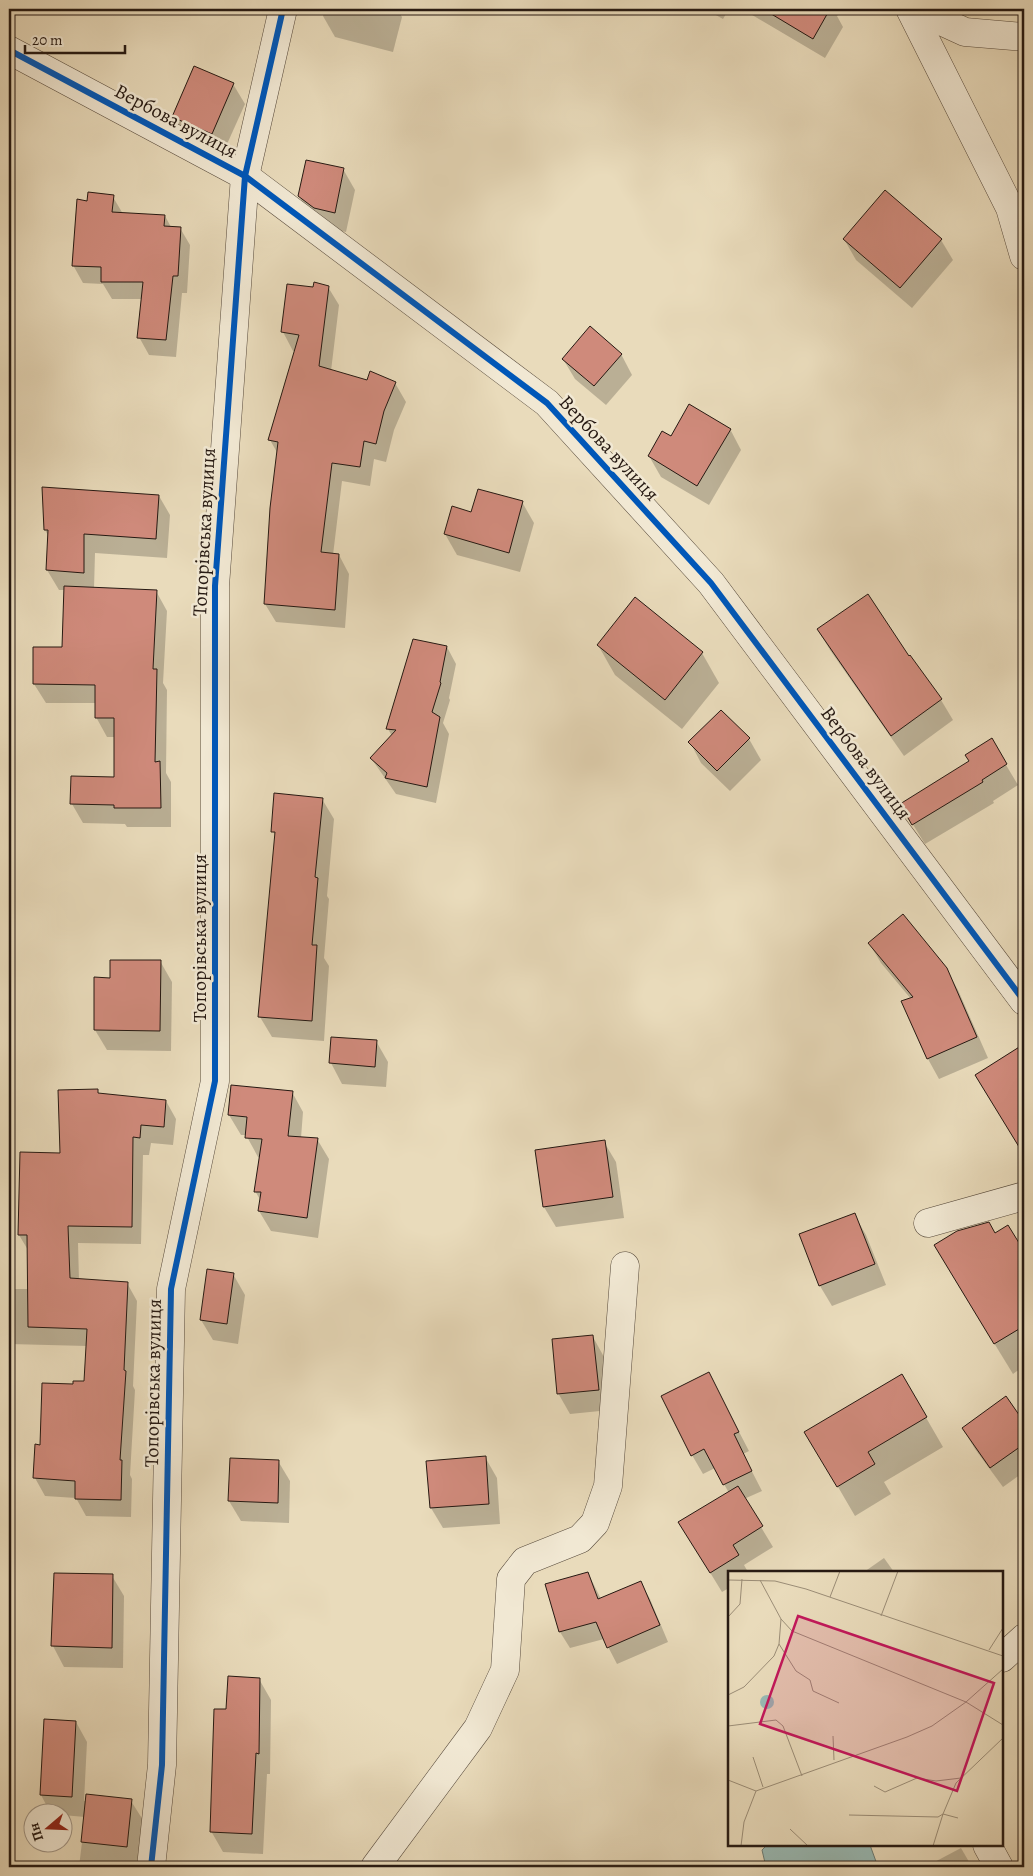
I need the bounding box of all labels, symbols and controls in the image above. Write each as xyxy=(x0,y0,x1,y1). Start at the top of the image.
scale bar xyxy=(25,22,125,54)
text: 20 m xyxy=(32,30,63,50)
street label: Вербова вулиця xyxy=(110,77,242,165)
street label: Вербова вулиця xyxy=(553,389,665,507)
street label: Топорівська вулиця xyxy=(186,447,222,617)
street label: Вербова вулиця xyxy=(814,701,918,825)
street label: Топорівська вулиця xyxy=(186,854,213,1022)
street label: Топорівська вулиця xyxy=(138,1299,168,1467)
inset map xyxy=(728,1571,1003,1846)
north arrow xyxy=(22,1804,72,1854)
text: Пн xyxy=(24,1820,48,1844)

